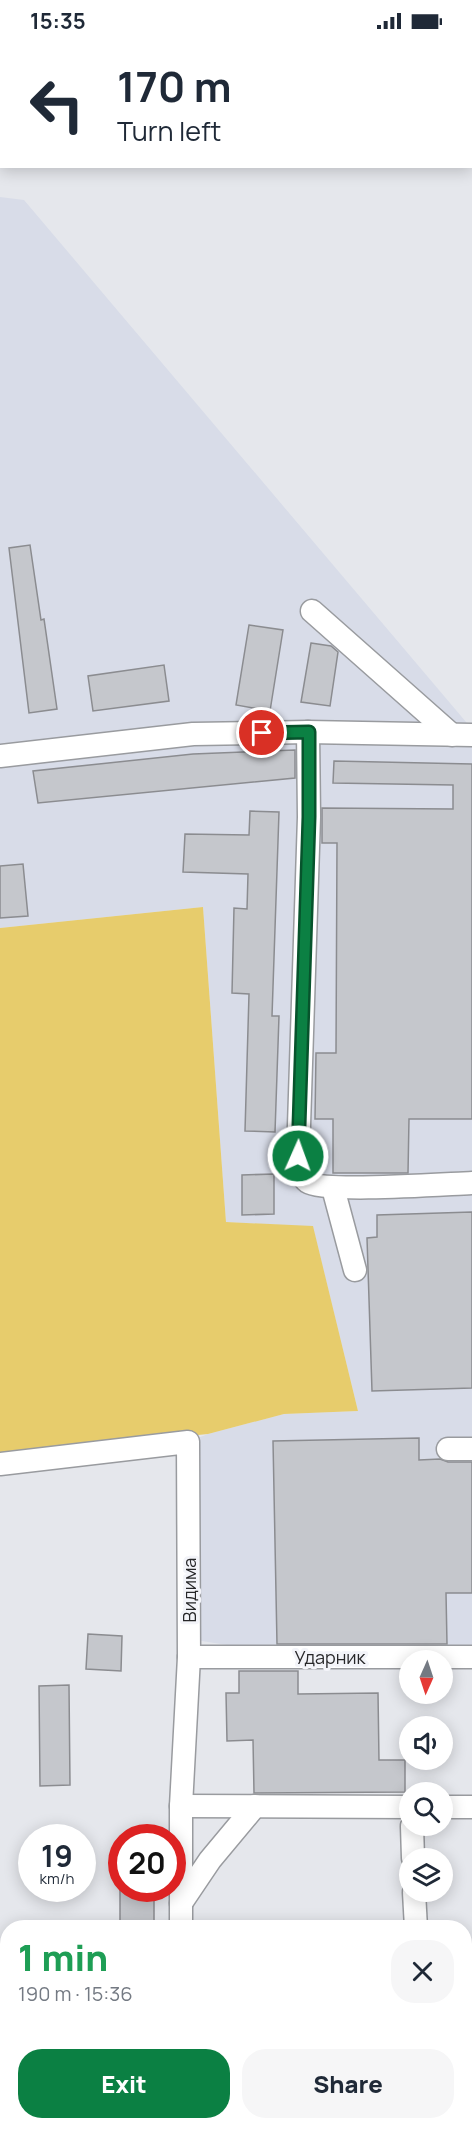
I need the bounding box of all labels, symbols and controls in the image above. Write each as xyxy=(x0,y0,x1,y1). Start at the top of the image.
text: 15:35 xyxy=(30,6,86,36)
text: 170 m xyxy=(117,57,232,115)
icon: left xyxy=(18,66,96,144)
text: Turn left xyxy=(117,112,221,149)
pin xyxy=(236,707,287,758)
icon: arrive xyxy=(245,716,278,749)
position arrow xyxy=(266,1124,330,1188)
street label: Видима xyxy=(177,1558,201,1622)
street label: Ударник xyxy=(294,1645,367,1669)
north arrow xyxy=(399,1650,453,1704)
map controls xyxy=(399,1650,453,1902)
button: sound xyxy=(399,1716,453,1770)
button: search xyxy=(399,1782,453,1836)
speed limit sign: 20 xyxy=(108,1824,186,1902)
text: 19 xyxy=(41,1835,73,1876)
button: layers xyxy=(399,1848,453,1902)
text: km/h xyxy=(40,1868,74,1889)
text: 1 min xyxy=(18,1933,108,1982)
button: close xyxy=(391,1940,454,2003)
text: 190 m · 15:36 xyxy=(18,1980,133,2007)
button: Exit xyxy=(18,2049,230,2118)
button: Share xyxy=(242,2049,454,2118)

